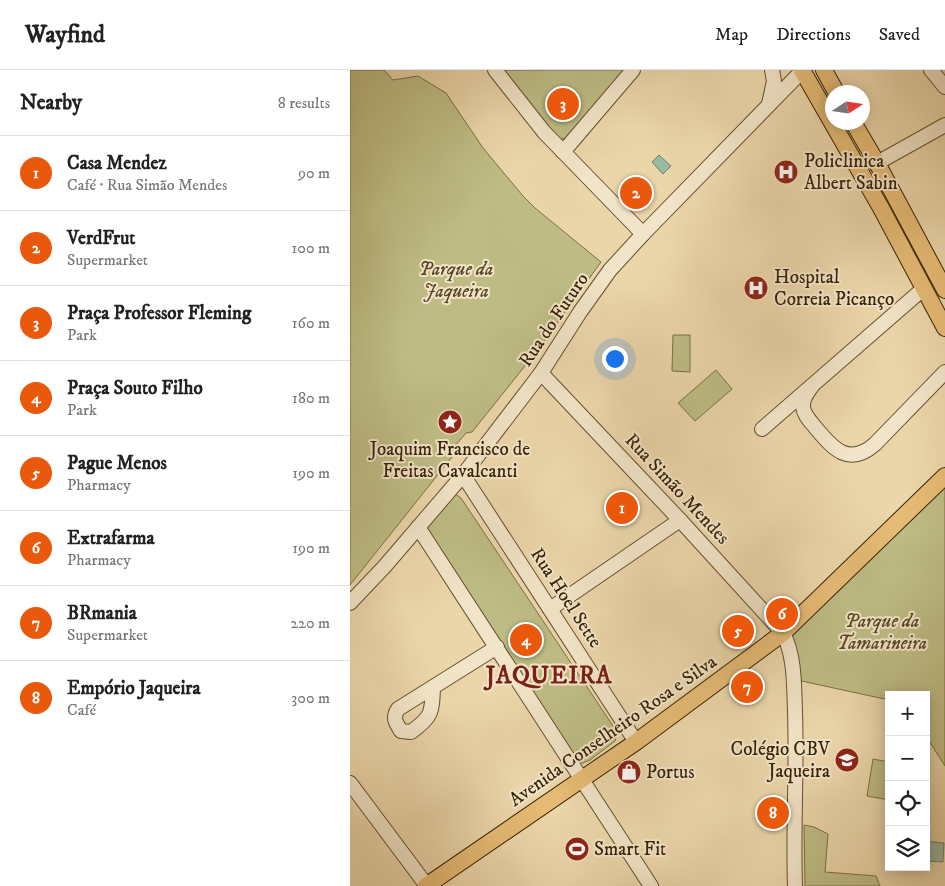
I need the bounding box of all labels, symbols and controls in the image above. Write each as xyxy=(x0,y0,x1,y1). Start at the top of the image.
text: Wayfind xyxy=(25,20,105,50)
text: Map xyxy=(715,24,748,46)
text: Directions xyxy=(776,24,851,46)
text: Saved xyxy=(879,24,920,46)
pin: 3 xyxy=(547,85,579,123)
north arrow xyxy=(825,85,870,130)
text: Nearby xyxy=(20,90,82,116)
text: 8 results xyxy=(278,93,330,113)
place label: Policlinica Albert Sabin xyxy=(804,150,898,195)
text: Casa Mendez xyxy=(67,152,167,175)
hospital icon: Policlinica Albert Sabin xyxy=(773,159,799,185)
text: 1 xyxy=(33,163,39,183)
text: 90 m xyxy=(298,163,330,183)
pin: 2 xyxy=(620,174,652,212)
text: Café · Rua Simão Mendes xyxy=(67,175,227,195)
text: VerdFrut xyxy=(67,227,135,250)
text: 2 xyxy=(32,238,40,258)
text: 100 m xyxy=(292,238,330,258)
text: Supermarket xyxy=(67,250,148,270)
park label: Parque da Jaqueira xyxy=(419,258,493,304)
place label: Hospital Correia Picanço xyxy=(774,266,894,311)
street label: Rua do Futuro xyxy=(514,269,594,371)
hospital icon: Hospital Correia Picanço xyxy=(743,275,769,301)
text: Praça Professor Fleming xyxy=(67,302,251,325)
text: 3 xyxy=(33,313,39,333)
text: 160 m xyxy=(292,313,330,333)
text: Park xyxy=(67,325,97,345)
your location xyxy=(602,346,628,372)
text: Praça Souto Filho xyxy=(67,377,203,400)
text: 4 xyxy=(31,388,41,408)
text: 180 m xyxy=(292,388,330,408)
text: Park xyxy=(67,400,97,420)
place icon: Joaquim Francisco de Freitas Cavalcanti xyxy=(437,409,463,435)
street label: Rua Simão Mendes xyxy=(620,429,734,549)
place label: Joaquim Francisco de Freitas Cavalcanti xyxy=(368,438,530,483)
text: Pague Menos xyxy=(67,452,167,475)
text: 5 xyxy=(32,463,40,483)
text: 190 m xyxy=(292,463,330,483)
text: Pharmacy xyxy=(67,475,131,495)
pin: 1 xyxy=(606,489,638,527)
text: Extrafarma xyxy=(67,527,155,550)
text: 6 xyxy=(32,538,40,558)
text: 190 m xyxy=(292,538,330,558)
street label: Rua Hoel Sette xyxy=(525,544,607,652)
text: Pharmacy xyxy=(67,550,131,570)
pin: 6 xyxy=(766,595,798,633)
text: BRmania xyxy=(67,602,137,625)
park label: Parque da Tamarineira xyxy=(837,610,927,655)
pin: 5 xyxy=(722,612,754,650)
text: 7 xyxy=(32,613,40,633)
text: 220 m xyxy=(290,613,330,633)
pin: 4 xyxy=(510,621,542,659)
text: Supermarket xyxy=(67,625,148,645)
street label: Avenida Conselheiro Rosa e Silva xyxy=(505,650,721,812)
district label: JAQUEIRA xyxy=(483,661,612,691)
pin: 7 xyxy=(731,668,763,706)
text: Empório Jaqueira xyxy=(67,677,200,700)
text: 8 xyxy=(32,688,40,708)
text: 300 m xyxy=(291,688,330,708)
map controls xyxy=(885,691,930,871)
button: + xyxy=(885,691,930,736)
text: Café xyxy=(67,700,96,720)
button: − xyxy=(885,736,930,781)
place label: Colégio CBV Jaqueira xyxy=(731,738,831,784)
school or university icon: Colégio CBV Jaqueira xyxy=(834,747,860,773)
shop icon: Portus xyxy=(616,759,642,785)
place label: Portus xyxy=(646,761,695,784)
button: locate xyxy=(885,781,930,826)
pin: 8 xyxy=(757,794,789,832)
button: layers xyxy=(885,826,930,871)
sports icon: Smart Fit xyxy=(564,836,590,862)
place label: Smart Fit xyxy=(594,838,666,861)

